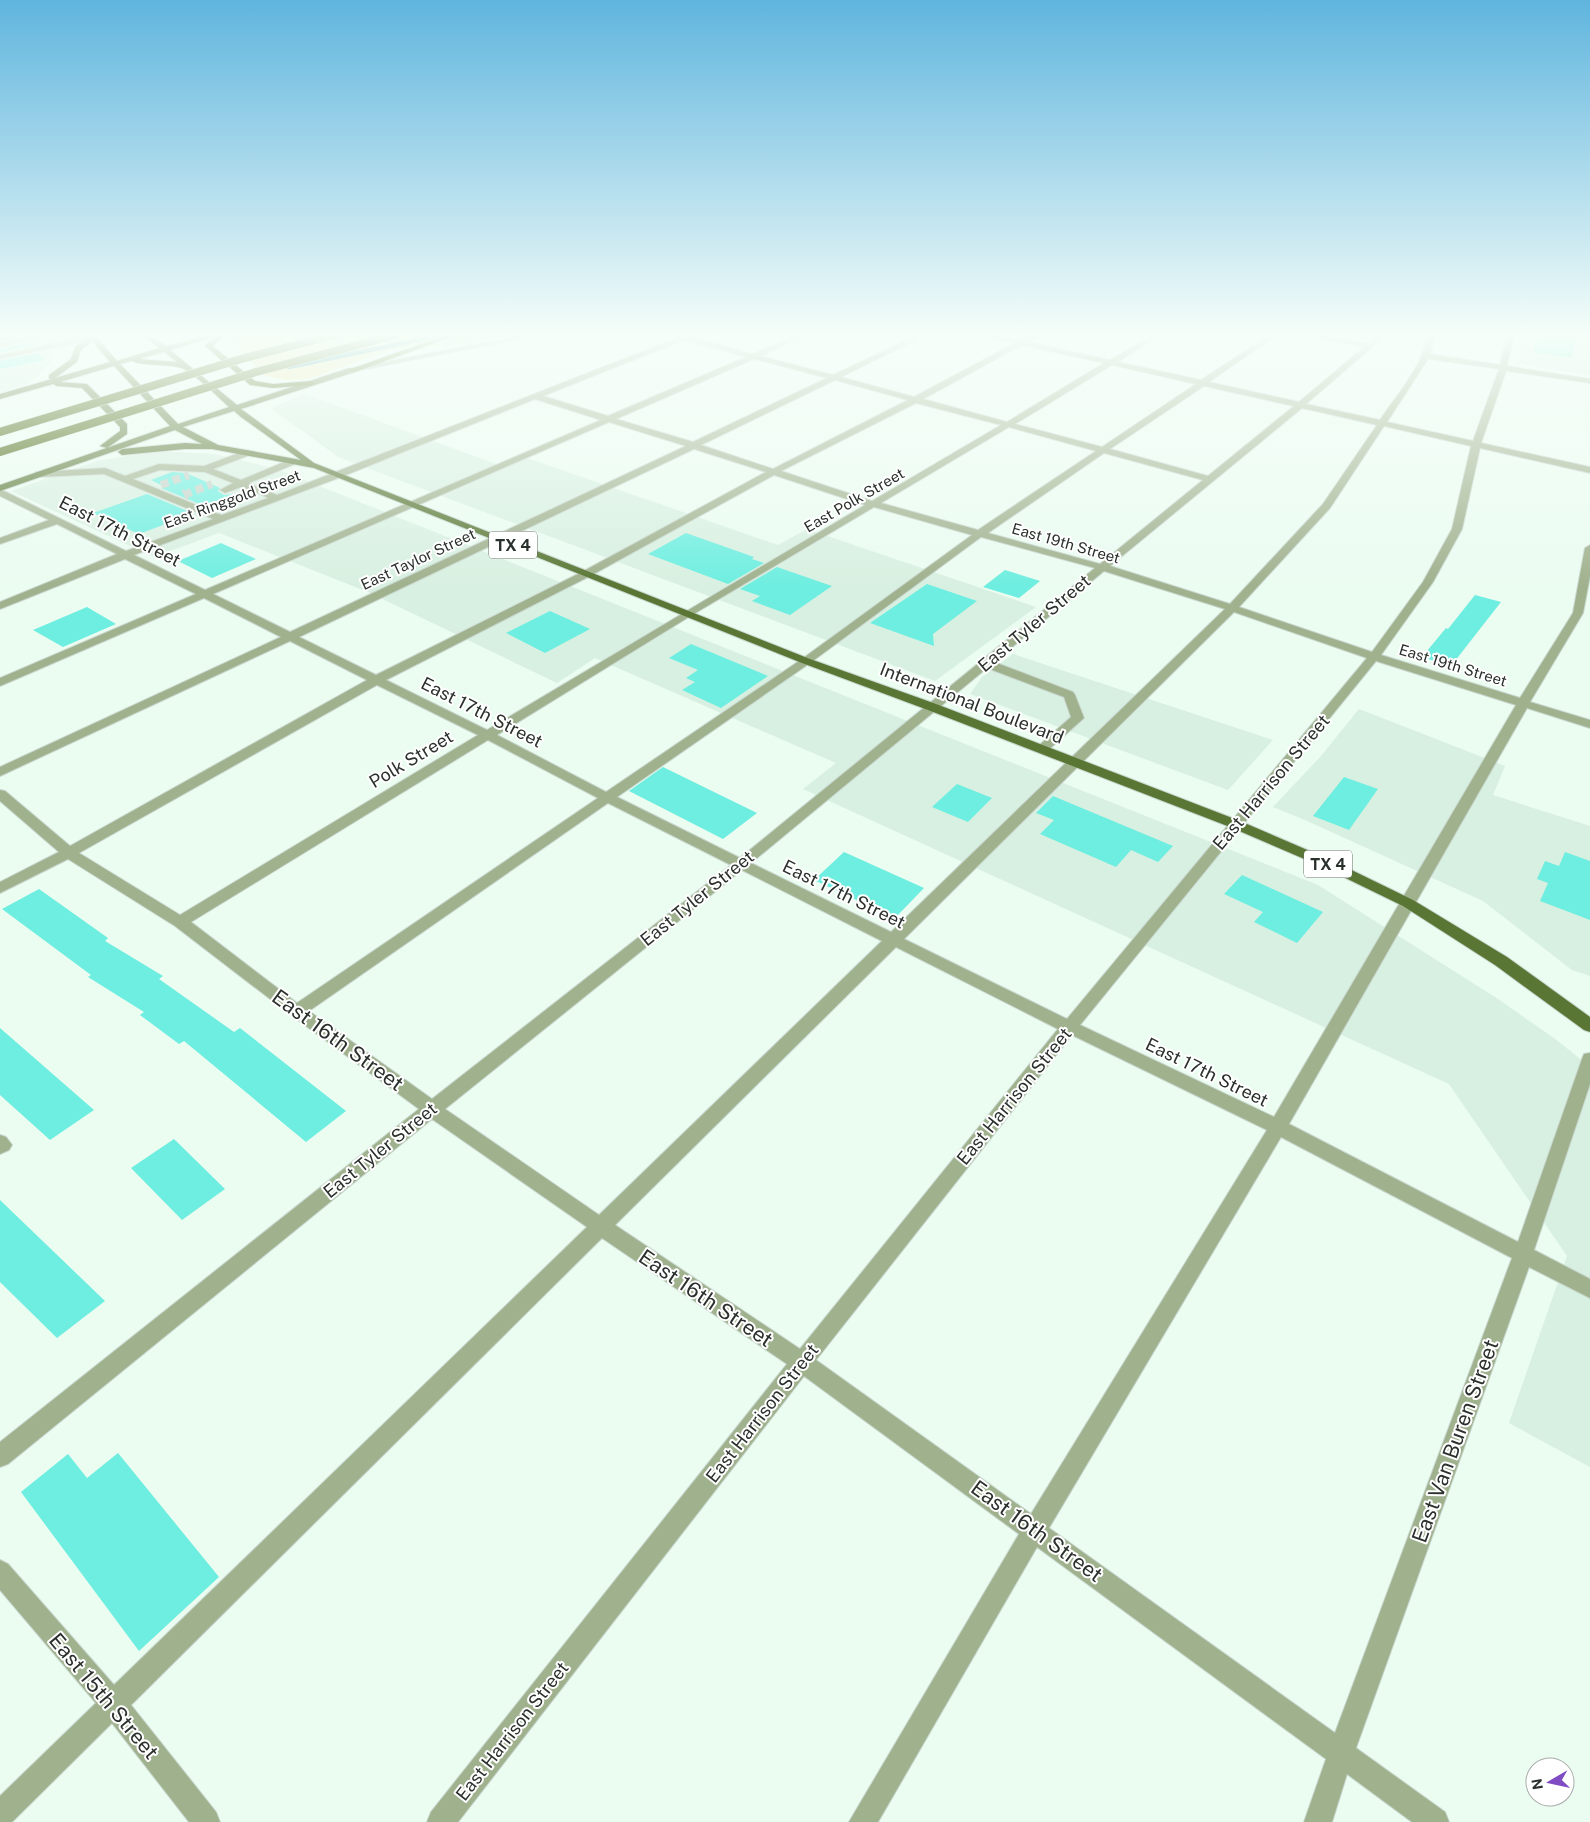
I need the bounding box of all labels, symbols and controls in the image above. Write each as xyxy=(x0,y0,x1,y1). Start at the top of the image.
street label: East Polk Street xyxy=(801,464,907,536)
street label: East Ringgold Street xyxy=(161,466,303,532)
street label: East 17th Street xyxy=(56,491,184,571)
street label: East 19th Street xyxy=(1010,519,1122,567)
street label: East Taylor Street xyxy=(358,525,478,593)
road number: TX 4 xyxy=(489,532,537,558)
street label: East Tyler Street xyxy=(974,570,1094,676)
street label: East 19th Street xyxy=(1397,641,1509,690)
street label: International Boulevard xyxy=(877,658,1067,748)
street label: East 17th Street xyxy=(418,672,546,752)
street label: East Harrison Street xyxy=(1208,710,1334,854)
street label: Polk Street xyxy=(365,726,457,792)
street label: East Tyler Street xyxy=(636,846,758,950)
road number: TX 4 xyxy=(1304,851,1352,878)
street label: East 17th Street xyxy=(779,855,909,933)
street label: East 16th Street xyxy=(267,984,409,1096)
street label: East Harrison Street xyxy=(952,1023,1076,1169)
street label: East 17th Street xyxy=(1142,1033,1272,1111)
street label: East Tyler Street xyxy=(319,1098,441,1202)
street label: East 16th Street xyxy=(634,1244,778,1352)
street label: East Van Buren Street xyxy=(1407,1336,1503,1546)
street label: East Harrison Street xyxy=(701,1340,823,1486)
street label: East 16th Street xyxy=(966,1475,1108,1587)
street label: East 15th Street xyxy=(44,1628,164,1764)
street label: East Harrison Street xyxy=(451,1658,573,1804)
north arrow xyxy=(1525,1757,1575,1807)
text: N xyxy=(1528,1777,1546,1791)

